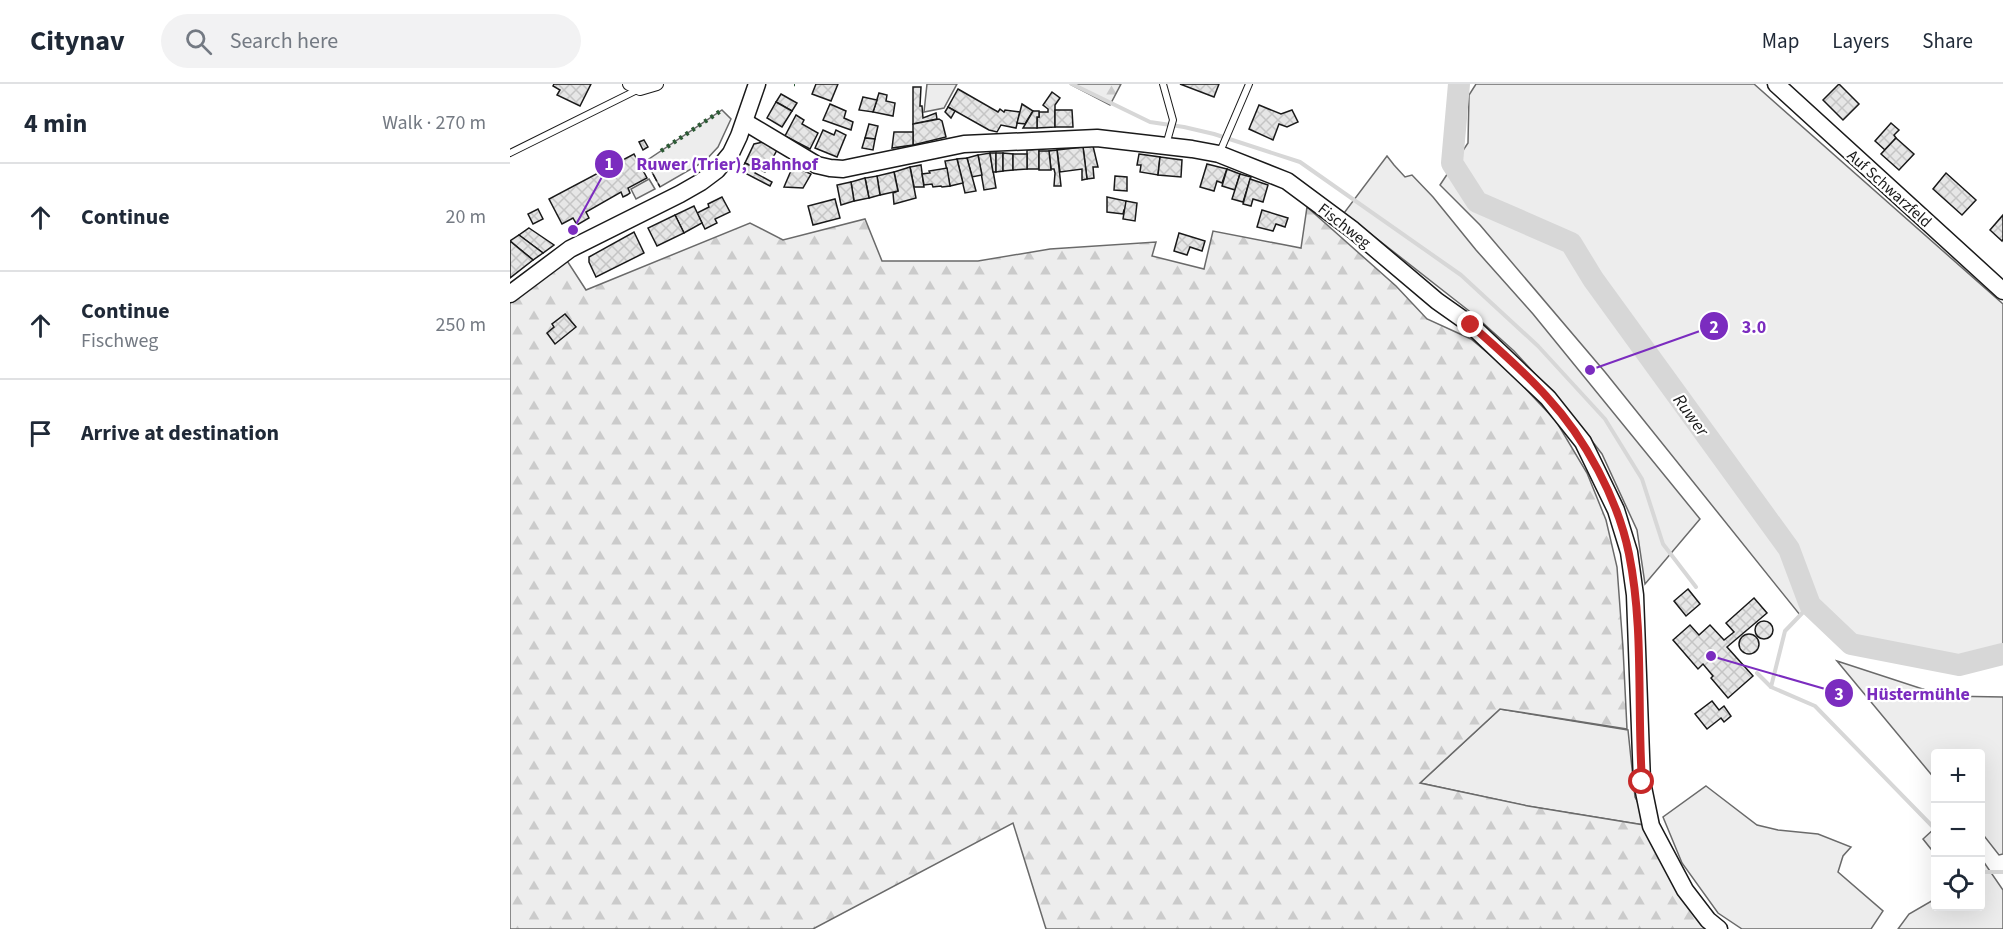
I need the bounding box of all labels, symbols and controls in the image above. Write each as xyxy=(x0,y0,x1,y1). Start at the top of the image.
search box xyxy=(161,14,581,68)
text: Citynav xyxy=(30,21,125,61)
icon: search xyxy=(182,25,215,58)
text: Search here xyxy=(230,25,338,57)
text: Map xyxy=(1762,26,1799,56)
text: Layers xyxy=(1832,26,1889,56)
text: Share xyxy=(1922,26,1973,56)
text: 4 min xyxy=(24,105,87,142)
text: Walk · 270 m xyxy=(382,109,486,137)
street label: Auf Schwarzfeld xyxy=(1842,145,1936,233)
callout: Ruwer (Trier), Bahnhof xyxy=(594,146,830,182)
text: 1 xyxy=(604,152,614,177)
text: Ruwer (Trier), Bahnhof xyxy=(636,152,819,177)
street label: Fischweg xyxy=(1313,198,1376,253)
icon: ahead xyxy=(24,201,57,234)
text: Continue xyxy=(81,201,170,233)
text: 20 m xyxy=(446,203,486,231)
text: Continue xyxy=(81,295,170,327)
callout: 3.0 xyxy=(1699,308,1778,344)
icon: ahead xyxy=(24,309,57,342)
text: 250 m xyxy=(436,311,486,339)
route end xyxy=(1457,311,1483,337)
text: 2 xyxy=(1709,315,1719,340)
text: 3.0 xyxy=(1742,315,1766,340)
text: Fischweg xyxy=(81,327,158,355)
water label: Ruwer xyxy=(1667,389,1715,442)
icon: arrive xyxy=(24,417,57,450)
text: Arrive at destination xyxy=(81,417,279,449)
callout: Hüstermühle xyxy=(1824,675,1982,711)
text: 3 xyxy=(1834,682,1844,707)
text: Hüstermühle xyxy=(1866,682,1970,707)
map controls xyxy=(1931,749,1985,911)
button: + xyxy=(1931,749,1985,803)
route start xyxy=(1628,768,1654,794)
button: − xyxy=(1931,803,1985,857)
button: locate xyxy=(1931,857,1985,911)

